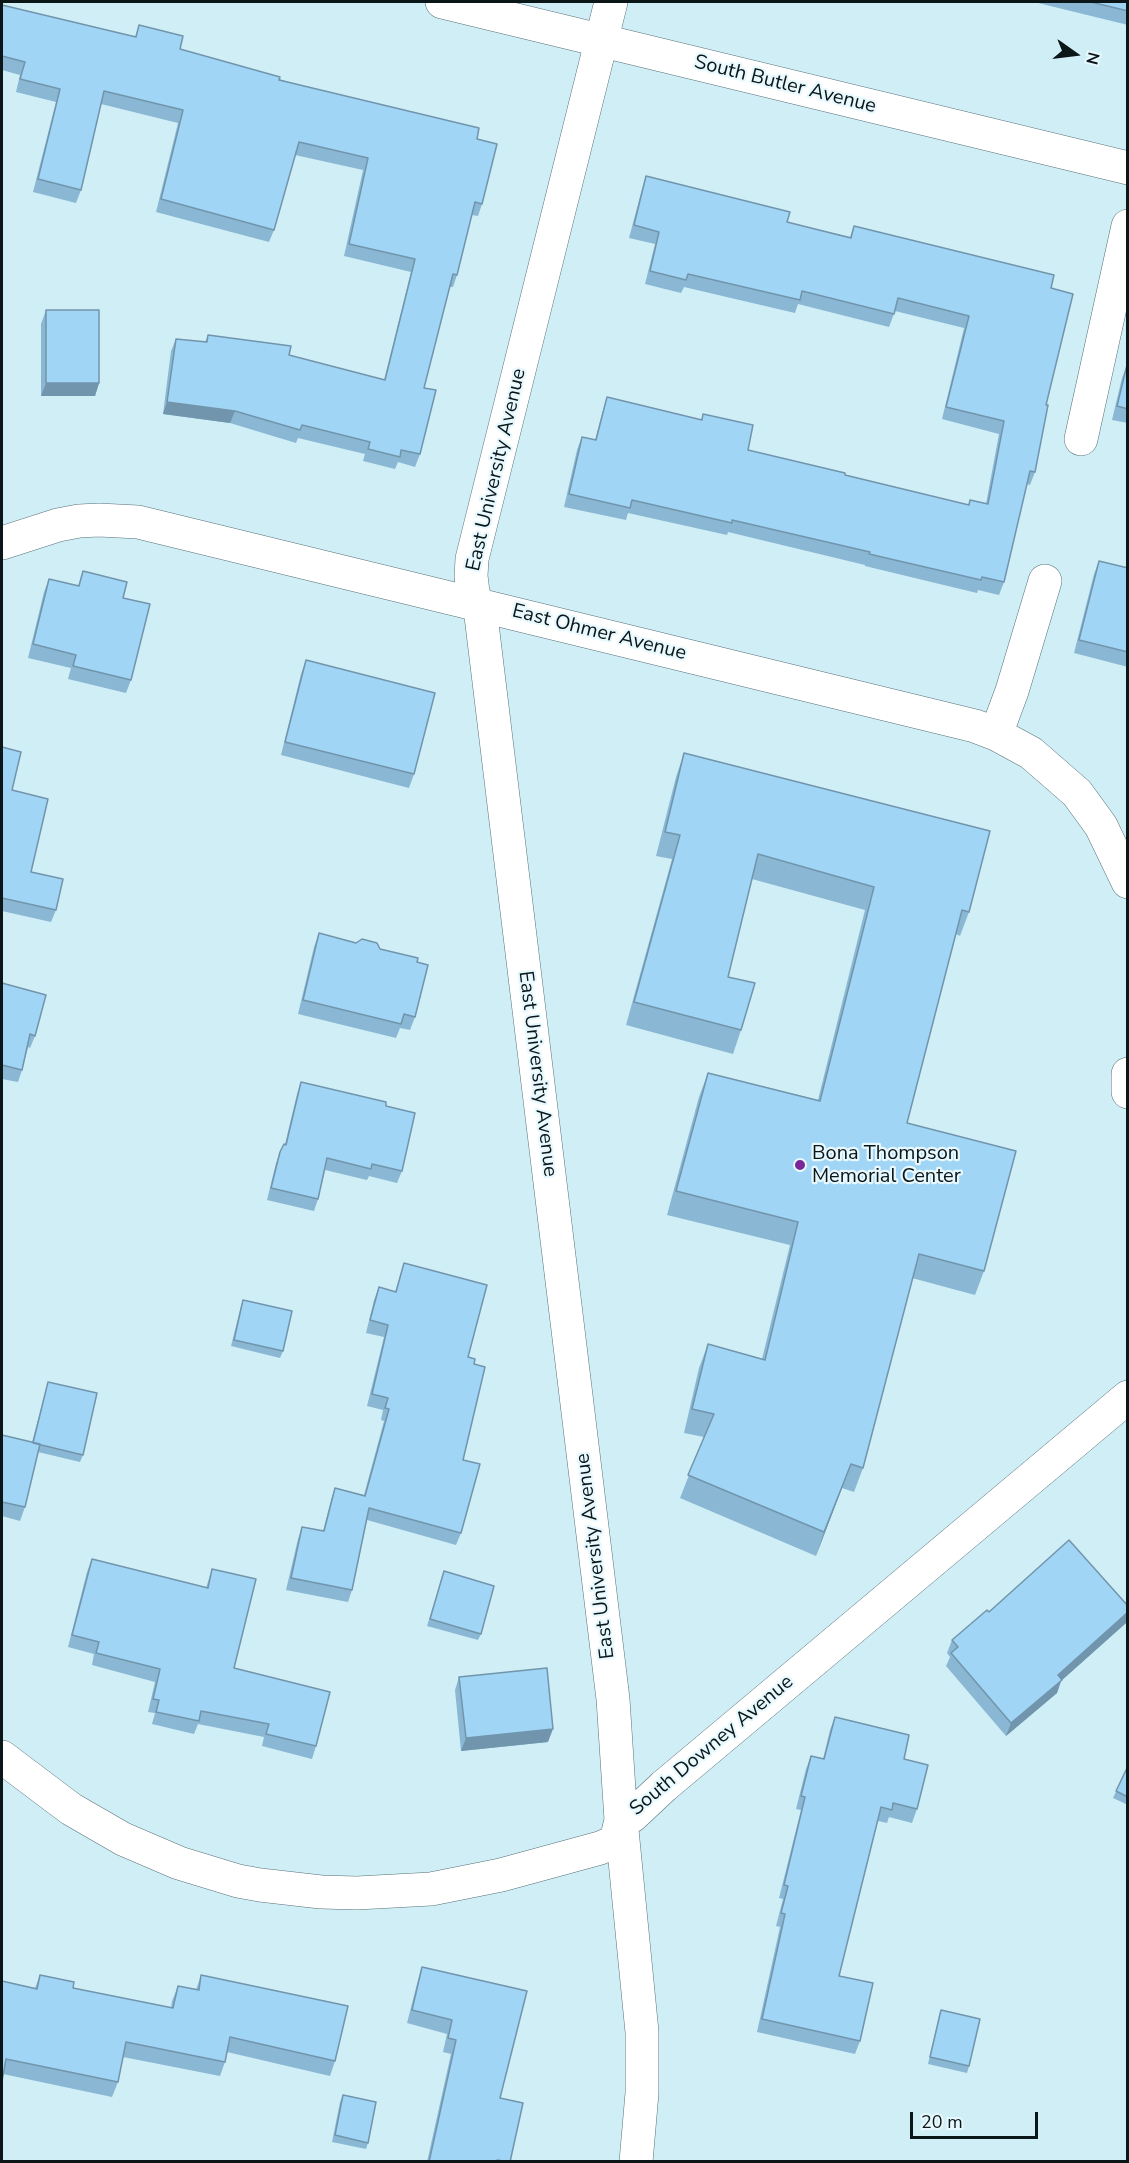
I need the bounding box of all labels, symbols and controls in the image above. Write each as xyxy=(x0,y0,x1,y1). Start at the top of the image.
north arrow xyxy=(1045,24,1105,84)
text: N xyxy=(1080,50,1105,67)
street label: South Butler Avenue xyxy=(692,51,878,119)
street label: East University Avenue xyxy=(462,366,532,574)
street label: East Ohmer Avenue xyxy=(509,600,689,666)
street label: East University Avenue xyxy=(512,970,562,1178)
place label: Bona Thompson Memorial Center xyxy=(812,1142,961,1189)
marker: Bona Thompson Memorial Center xyxy=(793,1158,807,1172)
street label: East University Avenue xyxy=(571,1452,621,1660)
street label: South Downey Avenue xyxy=(625,1671,799,1821)
scale bar xyxy=(913,2100,1040,2138)
text: 20 m xyxy=(921,2110,963,2134)

